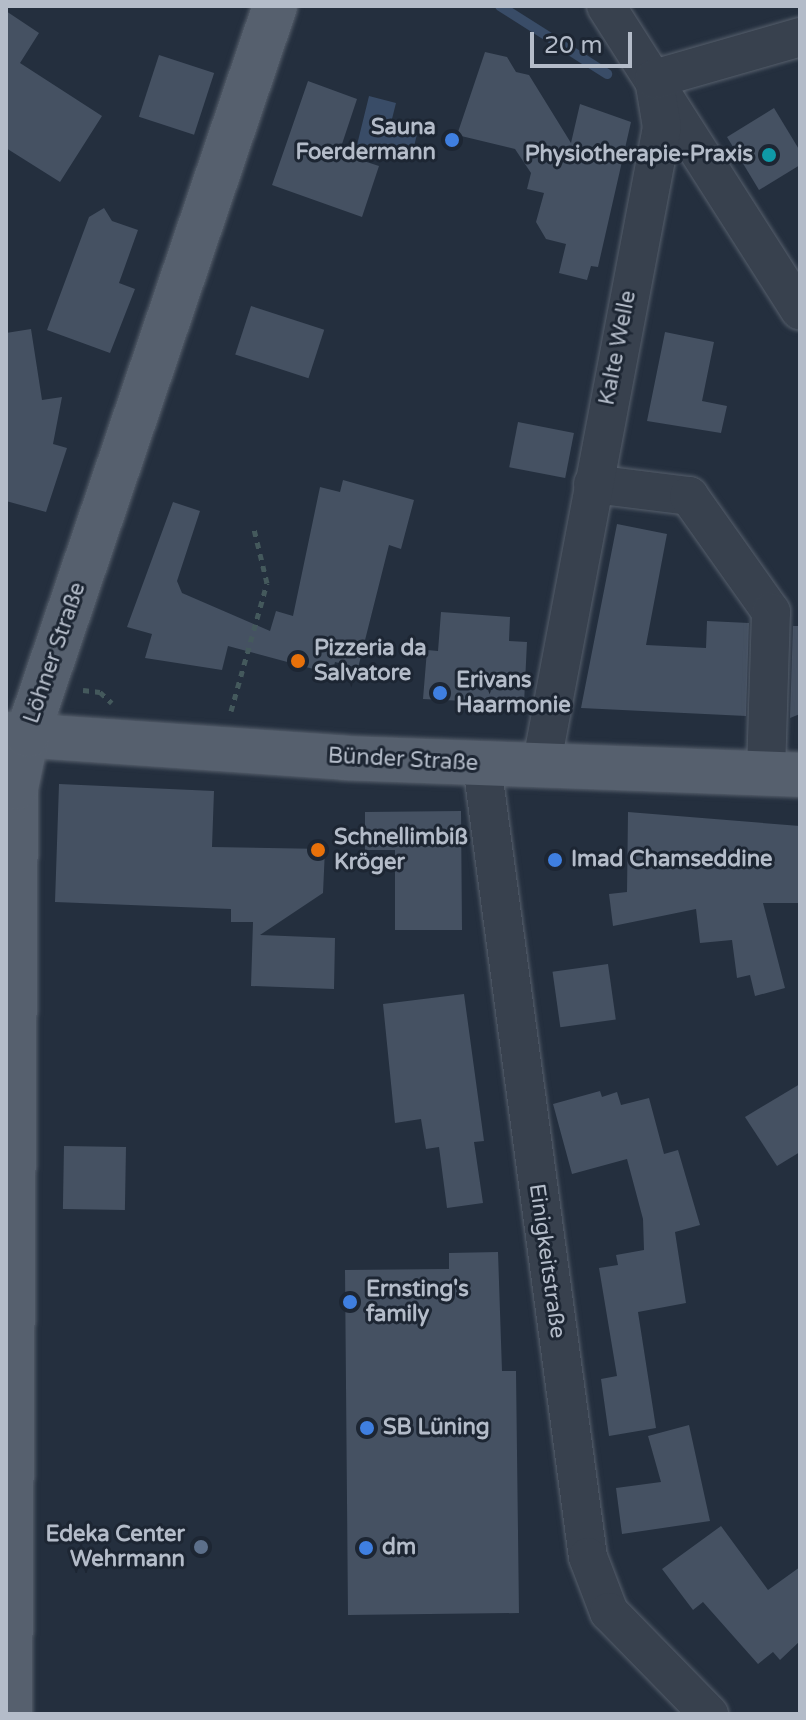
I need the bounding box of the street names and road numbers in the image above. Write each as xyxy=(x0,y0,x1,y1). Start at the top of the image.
street label: Kalte Welle xyxy=(594,288,642,408)
street label: Löhner Straße xyxy=(19,579,91,727)
street label: Bünder Straße xyxy=(327,743,479,777)
street label: Einigkeitstraße xyxy=(523,1182,571,1340)

